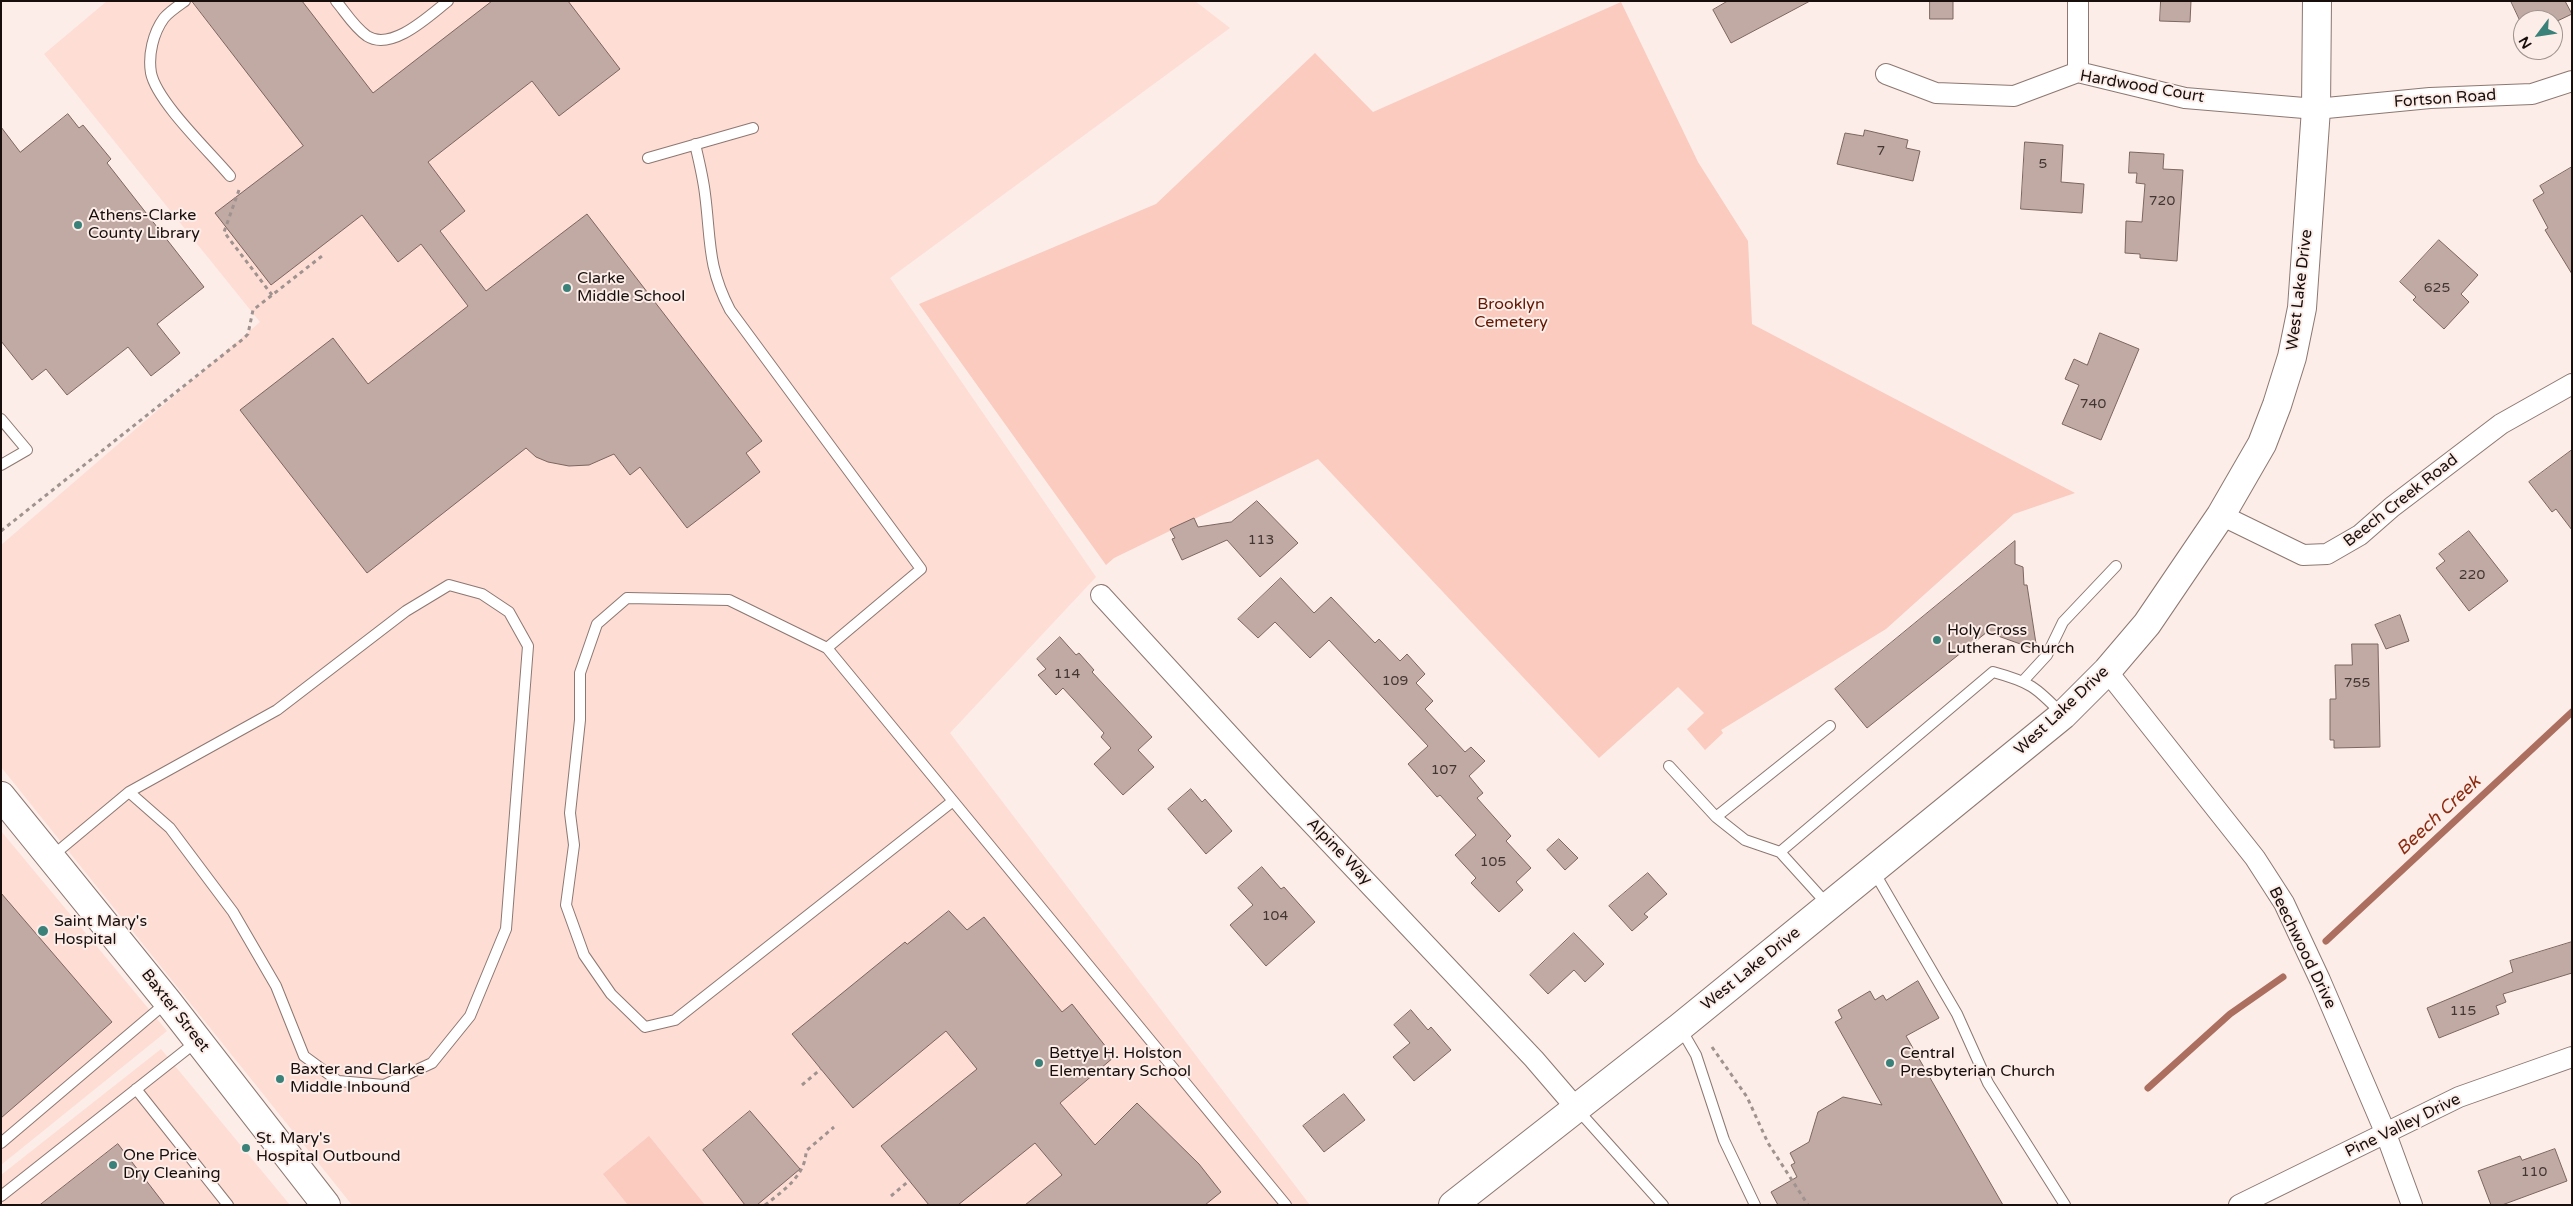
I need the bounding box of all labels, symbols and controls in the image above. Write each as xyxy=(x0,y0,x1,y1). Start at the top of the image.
north arrow xyxy=(2513,10,2563,60)
text: N xyxy=(2515,33,2536,52)
street label: Hardwood Court xyxy=(2078,67,2206,107)
street label: Fortson Road xyxy=(2393,86,2497,112)
house number: 7 xyxy=(1877,143,1885,159)
house number: 5 xyxy=(2039,156,2047,172)
house number: 720 xyxy=(2149,193,2175,209)
place label: Athens-Clarke County Library xyxy=(88,206,200,244)
marker: Athens-Clarke County Library xyxy=(72,219,84,231)
street label: West Lake Drive xyxy=(2283,228,2317,352)
place label: Clarke Middle School xyxy=(577,269,685,307)
house number: 625 xyxy=(2424,280,2450,296)
marker: Clarke Middle School xyxy=(561,282,573,294)
park label: Brooklyn Cemetery xyxy=(1474,295,1548,333)
house number: 740 xyxy=(2080,396,2106,412)
street label: Beech Creek Road xyxy=(2340,450,2462,552)
house number: 113 xyxy=(1248,532,1274,548)
house number: 220 xyxy=(2459,567,2485,583)
place label: Holy Cross Lutheran Church xyxy=(1947,621,2075,659)
marker: Holy Cross Lutheran Church xyxy=(1931,634,1943,646)
street label: West Lake Drive xyxy=(2011,662,2113,760)
house number: 114 xyxy=(1054,666,1080,682)
house number: 109 xyxy=(1382,673,1408,689)
house number: 755 xyxy=(2344,675,2370,691)
house number: 107 xyxy=(1431,762,1457,778)
water label: Beech Creek xyxy=(2392,772,2486,860)
street label: Alpine Way xyxy=(1302,814,1376,890)
house number: 105 xyxy=(1480,854,1506,870)
street label: Beechwood Drive xyxy=(2264,884,2340,1012)
house number: 104 xyxy=(1262,908,1288,924)
place label: Saint Mary's Hospital xyxy=(54,912,147,950)
street label: West Lake Drive xyxy=(1698,923,1804,1015)
marker: Saint Mary's Hospital xyxy=(36,924,50,938)
street label: Baxter Street xyxy=(137,966,213,1056)
house number: 115 xyxy=(2450,1003,2476,1019)
place label: Bettye H. Holston Elementary School xyxy=(1049,1044,1191,1082)
place label: Central Presbyterian Church xyxy=(1900,1044,2055,1082)
marker: Bettye H. Holston Elementary School xyxy=(1033,1057,1045,1069)
marker: Central Presbyterian Church xyxy=(1884,1057,1896,1069)
place label: Baxter and Clarke Middle Inbound xyxy=(290,1060,425,1098)
marker: Baxter and Clarke Middle Inbound xyxy=(274,1073,286,1085)
street label: Pine Valley Drive xyxy=(2342,1090,2464,1162)
place label: St. Mary's Hospital Outbound xyxy=(256,1129,401,1167)
marker: St. Mary's Hospital Outbound xyxy=(240,1142,252,1154)
place label: One Price Dry Cleaning xyxy=(123,1146,220,1184)
marker: One Price Dry Cleaning xyxy=(107,1159,119,1171)
house number: 110 xyxy=(2521,1164,2547,1180)

